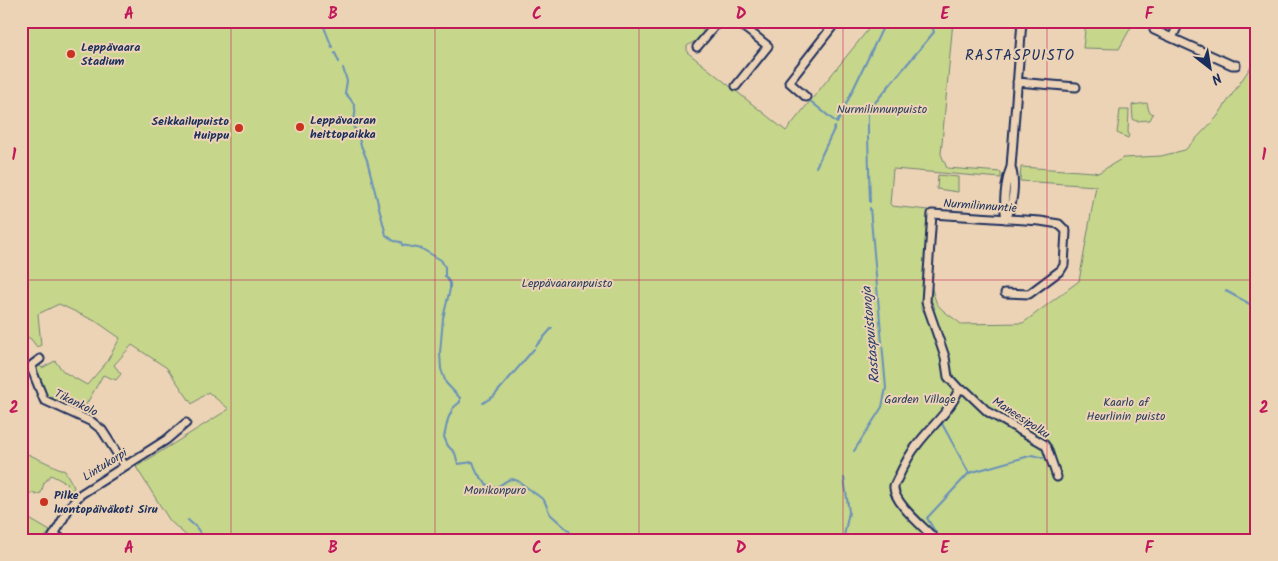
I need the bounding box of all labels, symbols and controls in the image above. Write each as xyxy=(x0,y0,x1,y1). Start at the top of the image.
text: A xyxy=(124,2,134,27)
text: B xyxy=(328,2,338,27)
text: C xyxy=(532,2,542,27)
text: D xyxy=(736,2,747,27)
text: E xyxy=(941,2,951,27)
text: F xyxy=(1145,2,1155,27)
place label: Leppävaara Stadium xyxy=(81,38,140,71)
north arrow xyxy=(1186,42,1236,92)
district label: RASTASPUISTO xyxy=(965,44,1075,68)
marker: Leppävaara Stadium xyxy=(65,48,77,60)
text: N xyxy=(1207,67,1226,90)
park label: Nurmilinnunpuisto xyxy=(837,100,927,119)
place label: Leppävaaran heittopaikka xyxy=(310,111,376,144)
place label: Seikkailupuisto Huippu xyxy=(151,112,230,145)
marker: Leppävaaran heittopaikka xyxy=(294,121,306,133)
marker: Seikkailupuisto Huippu xyxy=(233,122,245,134)
text: 1 xyxy=(12,143,17,168)
text: 1 xyxy=(1262,143,1267,168)
street label: Nurmilinnuntie xyxy=(942,194,1018,218)
park label: Leppävaaranpuisto xyxy=(522,274,612,293)
water label: Rastaspuistonoja xyxy=(856,284,886,384)
street label: Tikankolo xyxy=(51,384,101,422)
park label: Garden Village xyxy=(884,390,956,409)
street label: Maneesipolku xyxy=(988,392,1054,444)
park label: Kaarlo af Heurlinin puisto xyxy=(1087,393,1166,426)
text: 2 xyxy=(9,396,19,421)
text: 2 xyxy=(1259,396,1269,421)
street label: Lintukorpi xyxy=(79,443,132,486)
park label: Monikonpuro xyxy=(464,481,526,500)
place label: Pilke luontopäiväkoti Siru xyxy=(54,486,158,519)
marker: Pilke luontopäiväkoti Siru xyxy=(38,496,50,508)
text: A xyxy=(124,536,134,561)
text: B xyxy=(328,536,338,561)
text: C xyxy=(532,536,542,561)
text: D xyxy=(736,536,747,561)
text: E xyxy=(941,536,951,561)
text: F xyxy=(1145,536,1155,561)

